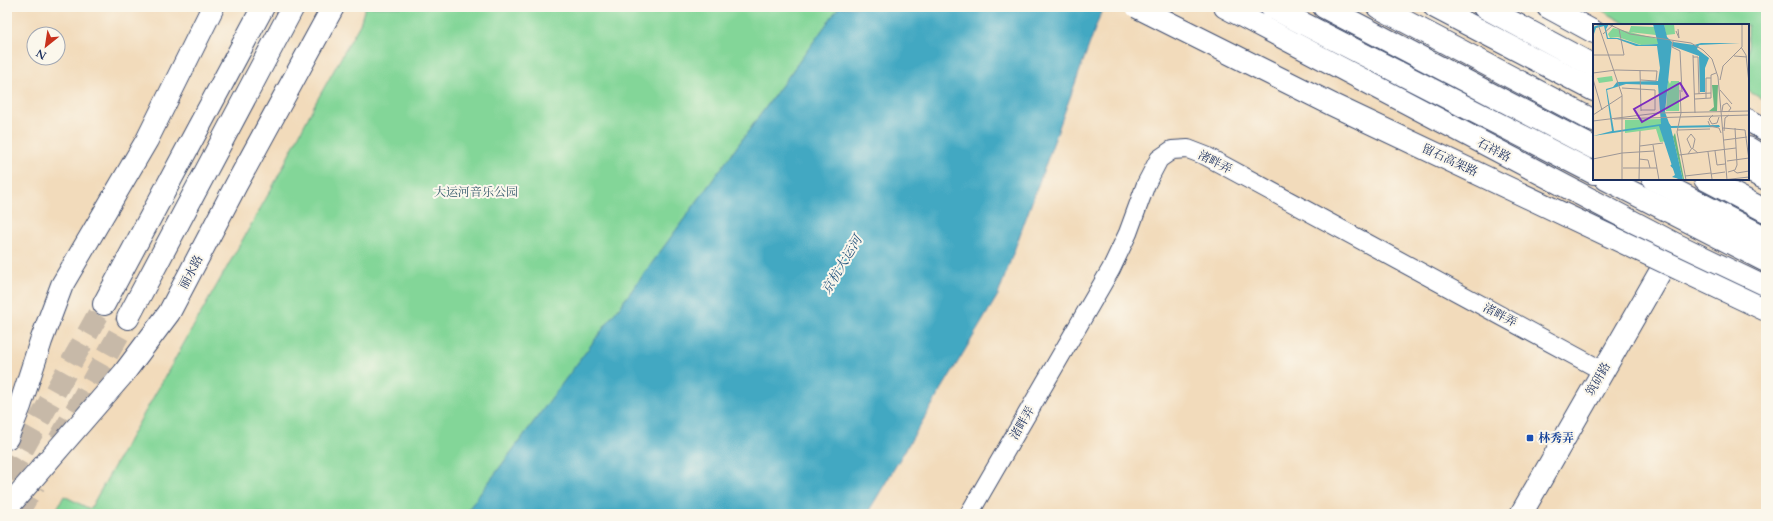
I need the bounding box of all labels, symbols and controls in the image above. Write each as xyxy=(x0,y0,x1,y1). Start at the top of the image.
inset map xyxy=(1593,24,1749,180)
north arrow xyxy=(26,26,66,66)
text: N xyxy=(33,45,49,63)
street label: 石祥路 xyxy=(1474,134,1514,166)
street label: 留石高架路 xyxy=(1419,140,1481,180)
street label: 渚畔弄 xyxy=(1195,147,1235,177)
park label: 大运河音乐公园 xyxy=(434,184,518,200)
water label: 京杭大运河 xyxy=(818,231,867,297)
street label: 丽水路 xyxy=(175,252,207,292)
street label: 渚畔弄 xyxy=(1480,299,1520,331)
street label: 筑研路 xyxy=(1582,359,1614,399)
street label: 渚畔弄 xyxy=(1006,403,1038,443)
place label: 林秀弄 xyxy=(1538,430,1574,446)
marker: 林秀弄 xyxy=(1525,433,1535,443)

